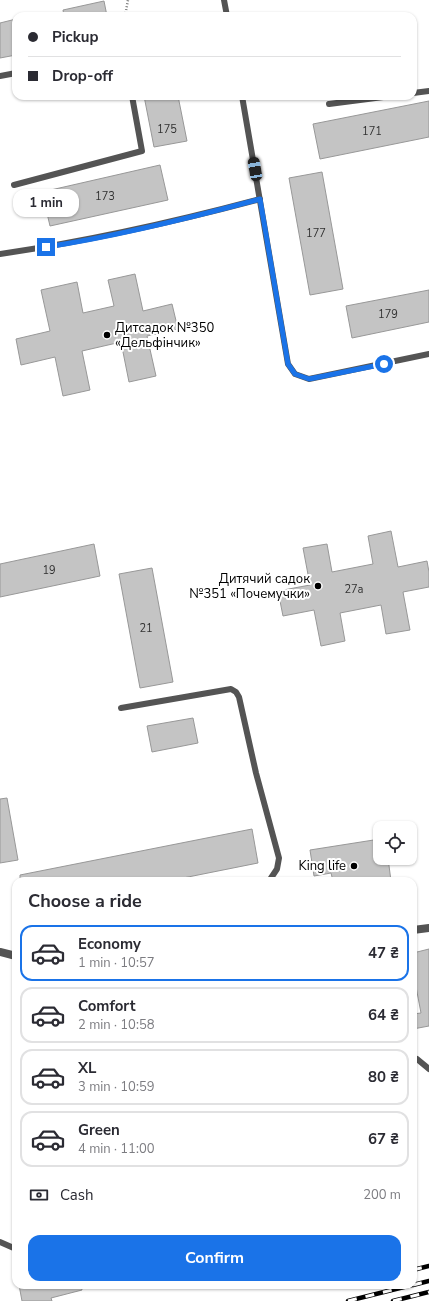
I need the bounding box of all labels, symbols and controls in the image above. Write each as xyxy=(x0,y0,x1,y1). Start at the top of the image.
text: Pickup xyxy=(52,27,98,47)
text: Drop-off xyxy=(52,66,113,86)
house number: 175 xyxy=(157,122,177,137)
house number: 171 xyxy=(362,124,382,139)
car xyxy=(247,156,263,182)
callout: 1 min xyxy=(13,189,79,217)
house number: 173 xyxy=(95,189,115,204)
text: 1 min xyxy=(29,194,63,212)
house number: 177 xyxy=(306,226,326,241)
route end xyxy=(37,238,55,256)
house number: 179 xyxy=(378,307,398,322)
place label: Дитсадок №350 «Дельфінчик» xyxy=(115,319,214,352)
marker: Дитсадок №350 «Дельфінчик» xyxy=(102,330,112,340)
route start xyxy=(375,355,393,373)
house number: 19 xyxy=(42,563,56,578)
place label: Дитячий садок №351 «Почемучки» xyxy=(189,570,310,603)
marker: Дитячий садок №351 «Почемучки» xyxy=(313,581,323,591)
house number: 27а xyxy=(344,582,364,597)
house number: 21 xyxy=(139,621,153,636)
map controls xyxy=(373,821,417,865)
button: locate xyxy=(373,821,417,865)
place label: King life xyxy=(299,857,346,875)
marker: King life xyxy=(349,861,359,871)
text: Choose a ride xyxy=(28,889,142,913)
text: Economy xyxy=(78,934,141,954)
icon: car xyxy=(30,935,66,971)
text: 47 ₴ xyxy=(368,943,399,963)
text: 1 min · 10:57 xyxy=(78,954,154,972)
text: Comfort xyxy=(78,996,135,1016)
icon: car xyxy=(30,997,66,1033)
text: 64 ₴ xyxy=(368,1005,399,1025)
text: 2 min · 10:58 xyxy=(78,1016,154,1034)
text: XL xyxy=(78,1058,97,1078)
icon: car xyxy=(30,1059,66,1095)
text: 80 ₴ xyxy=(368,1067,399,1087)
text: 3 min · 10:59 xyxy=(78,1078,154,1096)
text: Green xyxy=(78,1120,120,1140)
icon: car xyxy=(30,1121,66,1157)
text: 67 ₴ xyxy=(368,1129,399,1149)
text: 4 min · 11:00 xyxy=(78,1140,154,1158)
icon: cash xyxy=(28,1184,50,1206)
text: Cash xyxy=(60,1185,94,1205)
text: 200 m xyxy=(363,1186,401,1204)
button: Confirm xyxy=(28,1235,401,1281)

